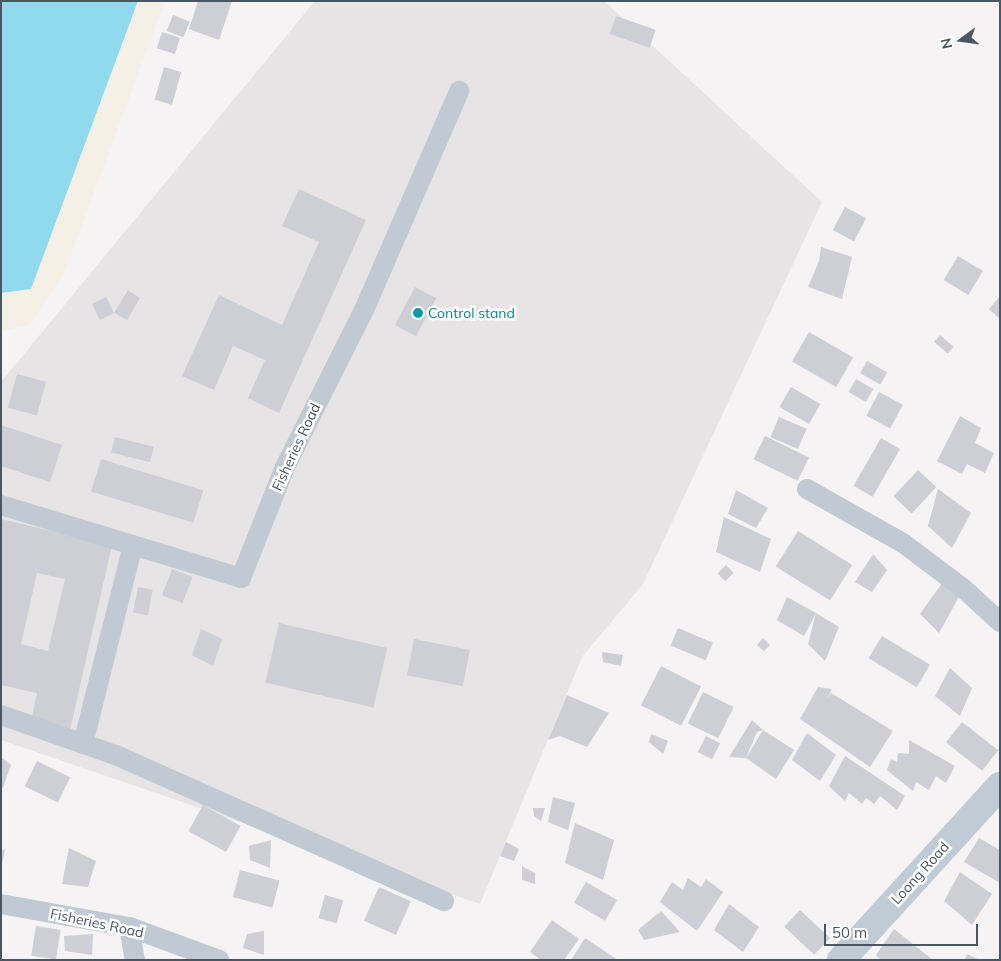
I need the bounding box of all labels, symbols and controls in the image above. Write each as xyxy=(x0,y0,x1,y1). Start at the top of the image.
north arrow xyxy=(936,15,986,65)
text: N xyxy=(936,36,956,51)
place label: Control stand xyxy=(428,305,515,321)
marker: Control stand xyxy=(412,307,424,319)
street label: Fisheries Road xyxy=(268,400,324,494)
street label: Loong Road xyxy=(888,838,952,908)
street label: Fisheries Road xyxy=(49,905,145,941)
scale bar xyxy=(826,914,980,946)
text: 50 m xyxy=(832,923,867,942)

